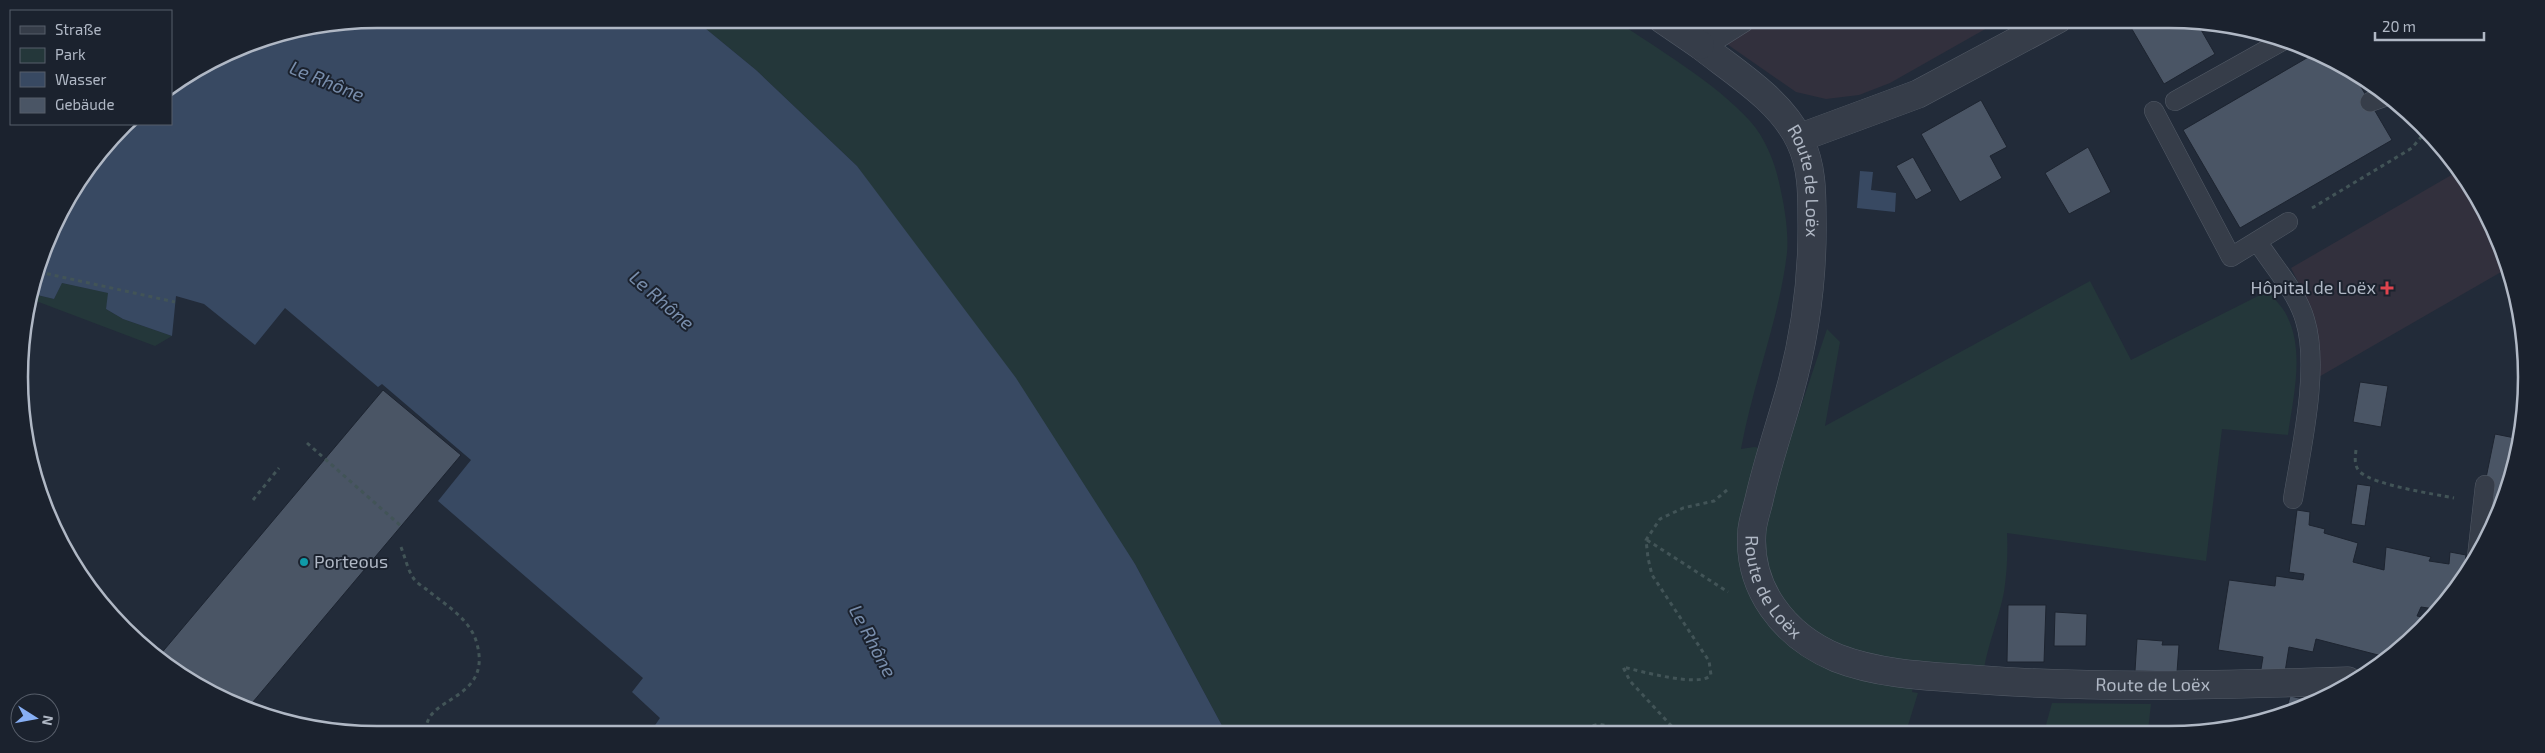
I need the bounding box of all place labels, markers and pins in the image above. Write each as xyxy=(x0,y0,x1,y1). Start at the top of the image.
place label: Hôpital de Loëx xyxy=(2251,276,2376,298)
marker: Hôpital de Loëx xyxy=(2380,281,2394,295)
place label: Porteous xyxy=(314,550,388,572)
marker: Porteous xyxy=(298,556,310,568)

